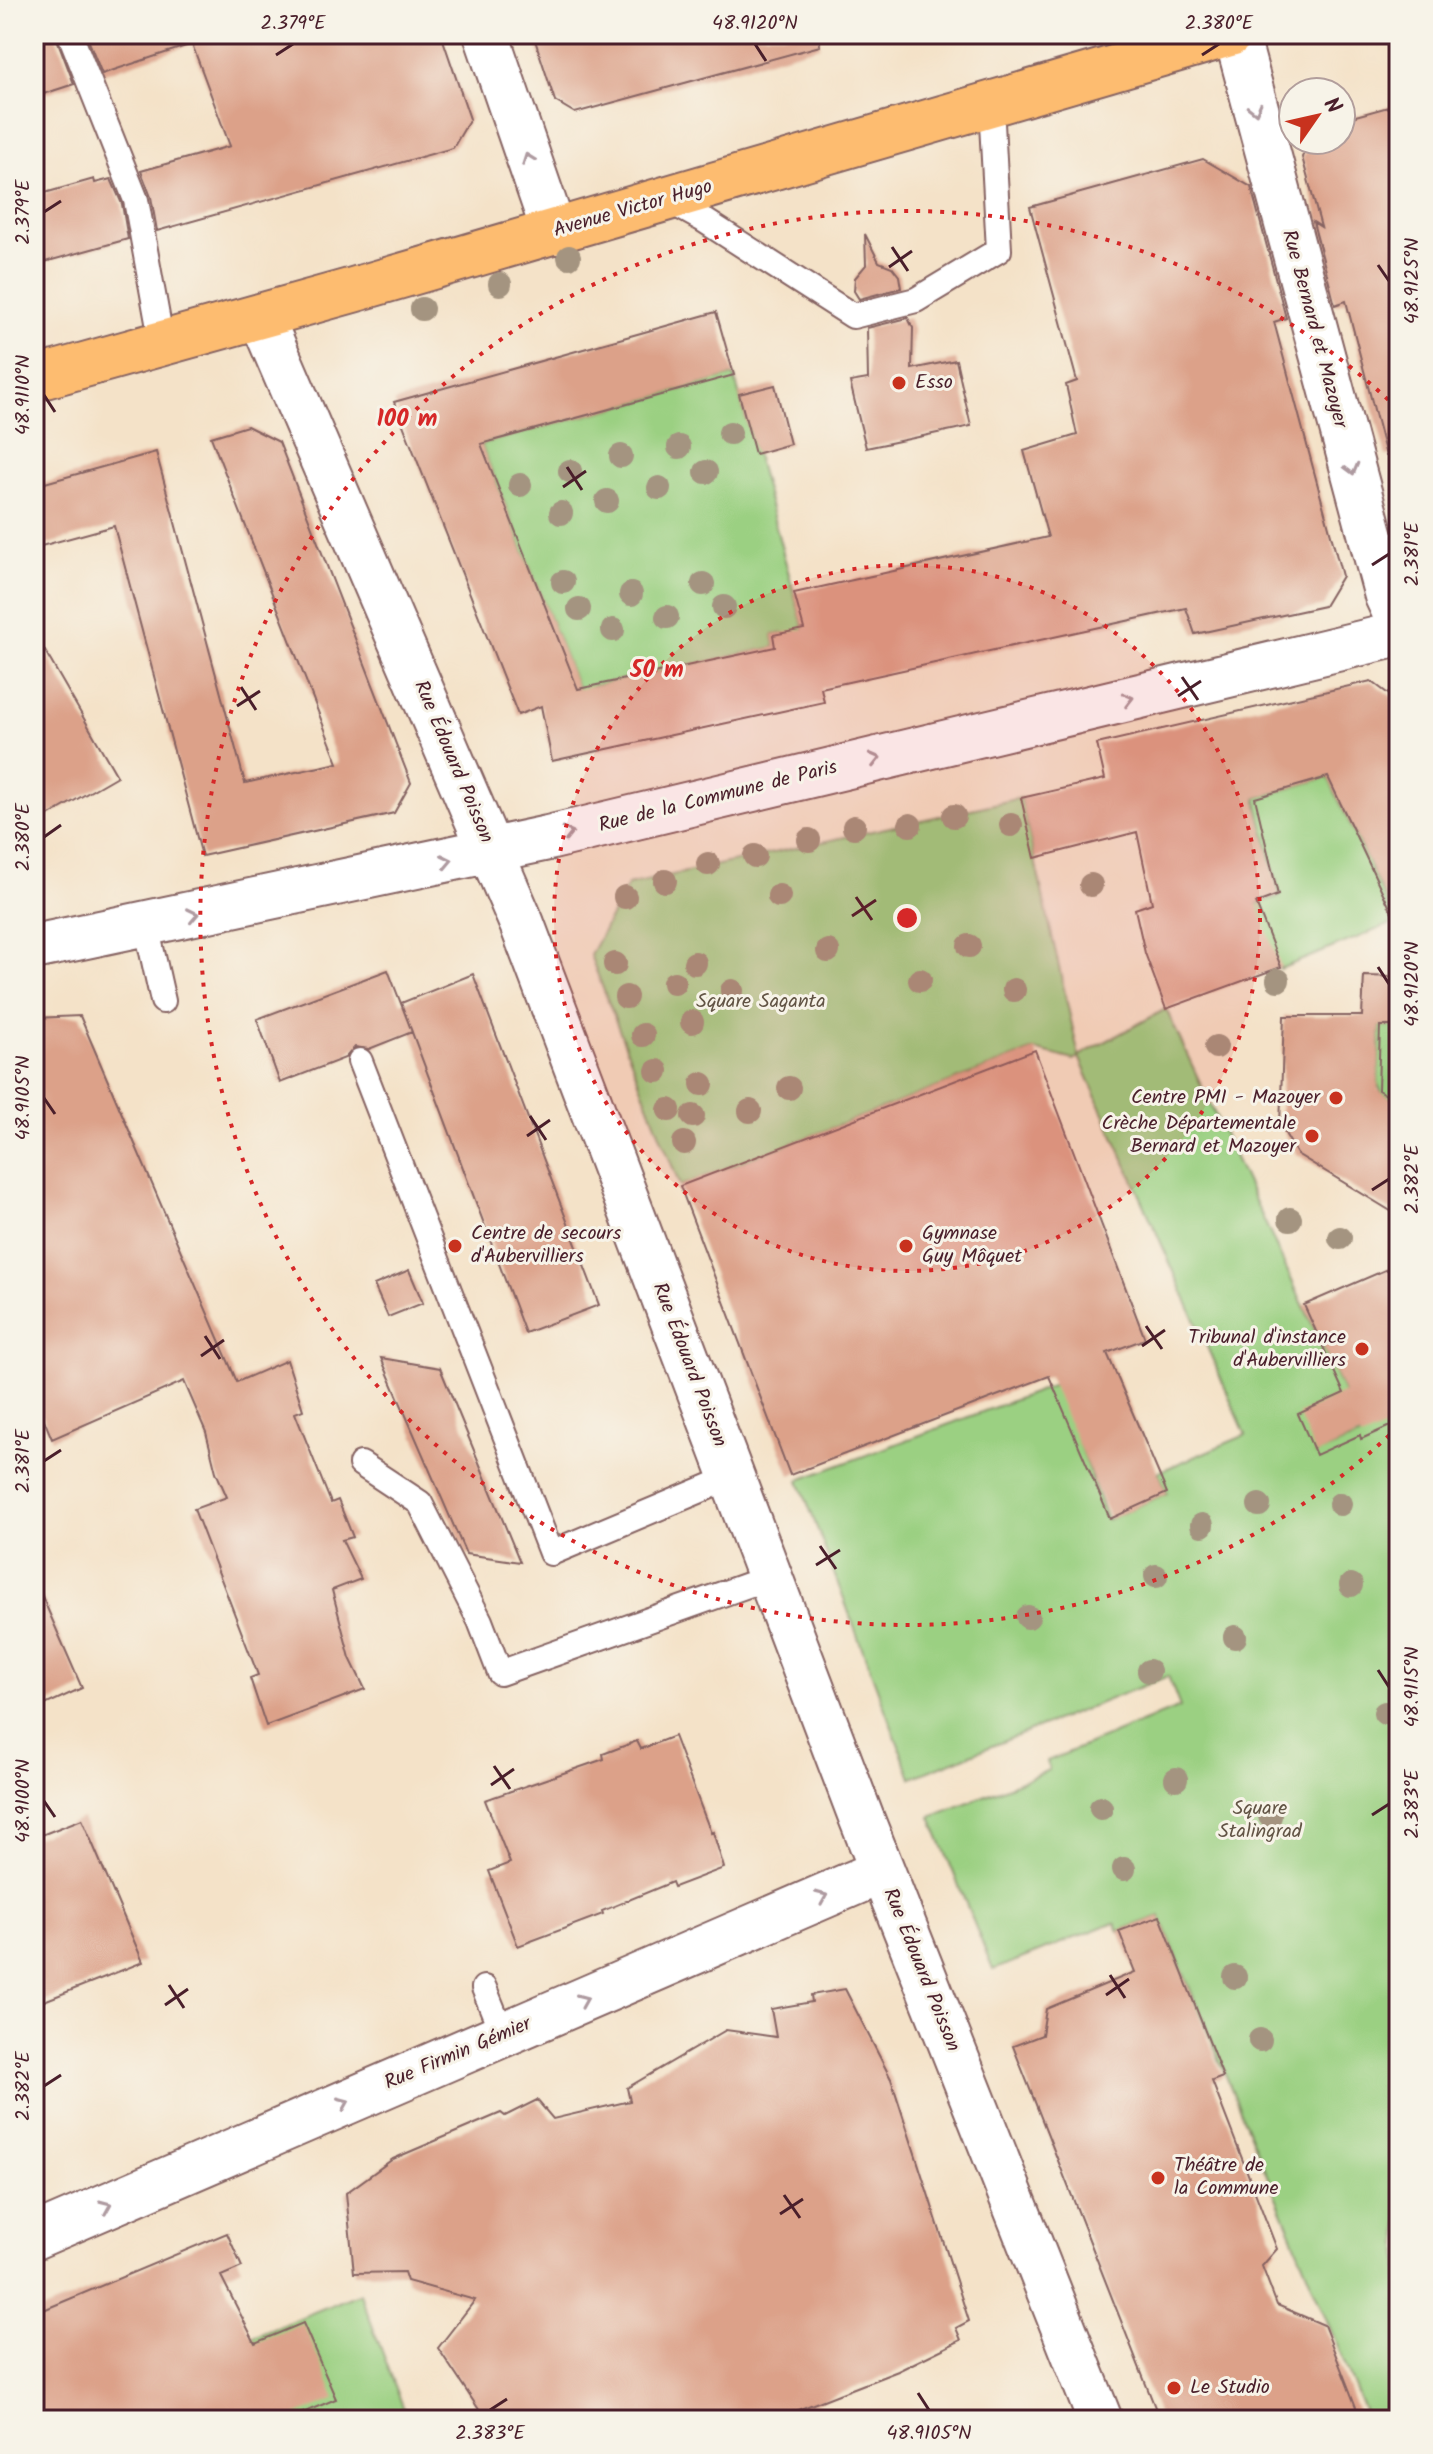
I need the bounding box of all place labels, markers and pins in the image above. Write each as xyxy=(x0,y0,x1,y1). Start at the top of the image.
place label: Esso xyxy=(915,367,953,399)
marker: Esso xyxy=(890,374,908,392)
centre of rings xyxy=(893,904,921,932)
place label: Centre PMI - Mazoyer xyxy=(1131,1082,1321,1114)
marker: Centre PMI - Mazoyer xyxy=(1327,1089,1345,1107)
place label: Crèche Départementale Bernard et Mazoyer xyxy=(1101,1108,1297,1163)
marker: Crèche Départementale Bernard et Mazoyer xyxy=(1303,1127,1321,1145)
place label: Centre de secours d'Aubervilliers xyxy=(471,1218,622,1273)
place label: Gymnase Guy Môquet xyxy=(922,1218,1022,1273)
marker: Centre de secours d'Aubervilliers xyxy=(446,1237,464,1255)
marker: Gymnase Guy Môquet xyxy=(897,1237,915,1255)
place label: Tribunal d'instance d'Aubervilliers xyxy=(1188,1322,1346,1377)
marker: Tribunal d'instance d'Aubervilliers xyxy=(1353,1340,1371,1358)
place label: Théâtre de la Commune xyxy=(1174,2150,1278,2205)
marker: Théâtre de la Commune xyxy=(1149,2169,1167,2187)
place label: Le Studio xyxy=(1190,2372,1270,2404)
marker: Le Studio xyxy=(1165,2379,1183,2397)

